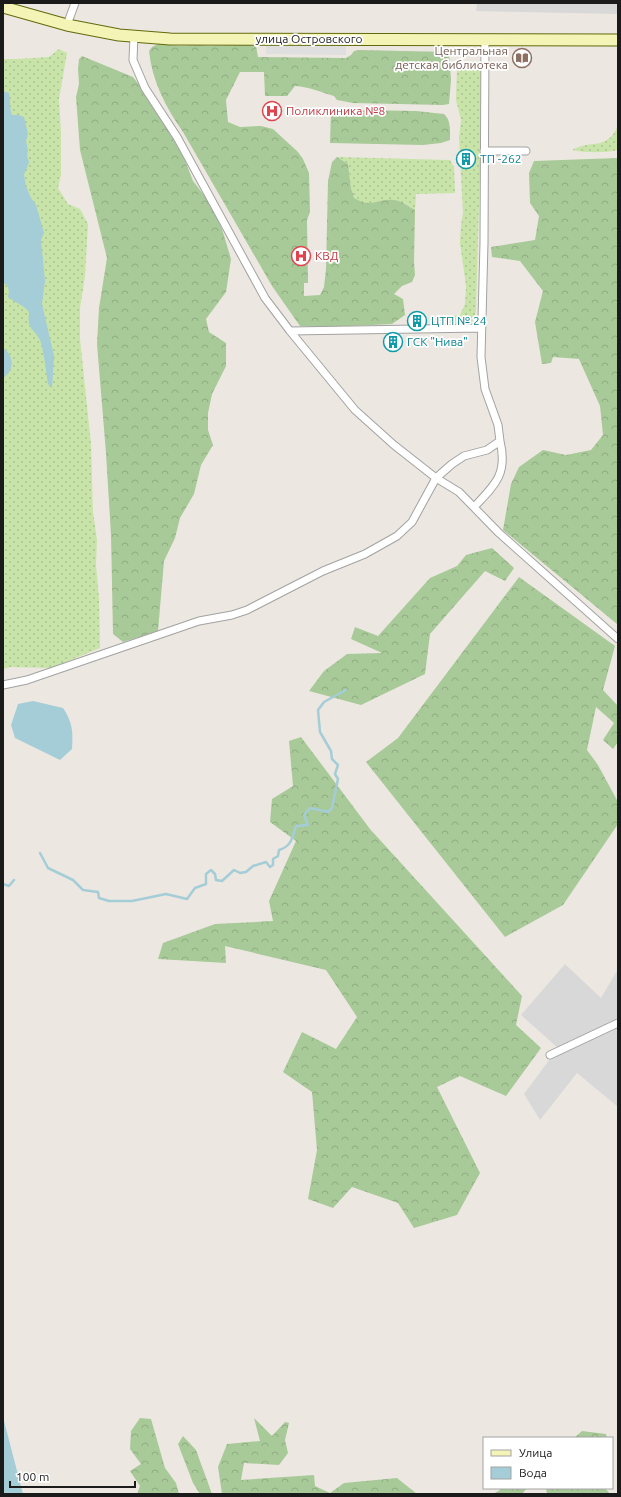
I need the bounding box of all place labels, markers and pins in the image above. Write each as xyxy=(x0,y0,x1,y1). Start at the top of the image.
place label: Центральная детская библиотека xyxy=(395,44,508,71)
library icon: Центральная детская библиотека xyxy=(511,47,533,69)
hospital icon: Поликлиника №8 xyxy=(261,100,283,122)
place label: Поликлиника №8 xyxy=(286,104,385,117)
building icon: ТП -262 xyxy=(455,148,477,170)
place label: ТП -262 xyxy=(480,152,521,165)
hospital icon: КВД xyxy=(290,245,312,267)
place label: КВД xyxy=(315,249,338,262)
building icon: ЦТП № 24 xyxy=(406,310,428,332)
place label: ЦТП № 24 xyxy=(431,314,487,327)
building icon: ГСК "Нива" xyxy=(382,331,404,353)
place label: ГСК "Нива" xyxy=(407,335,468,348)

